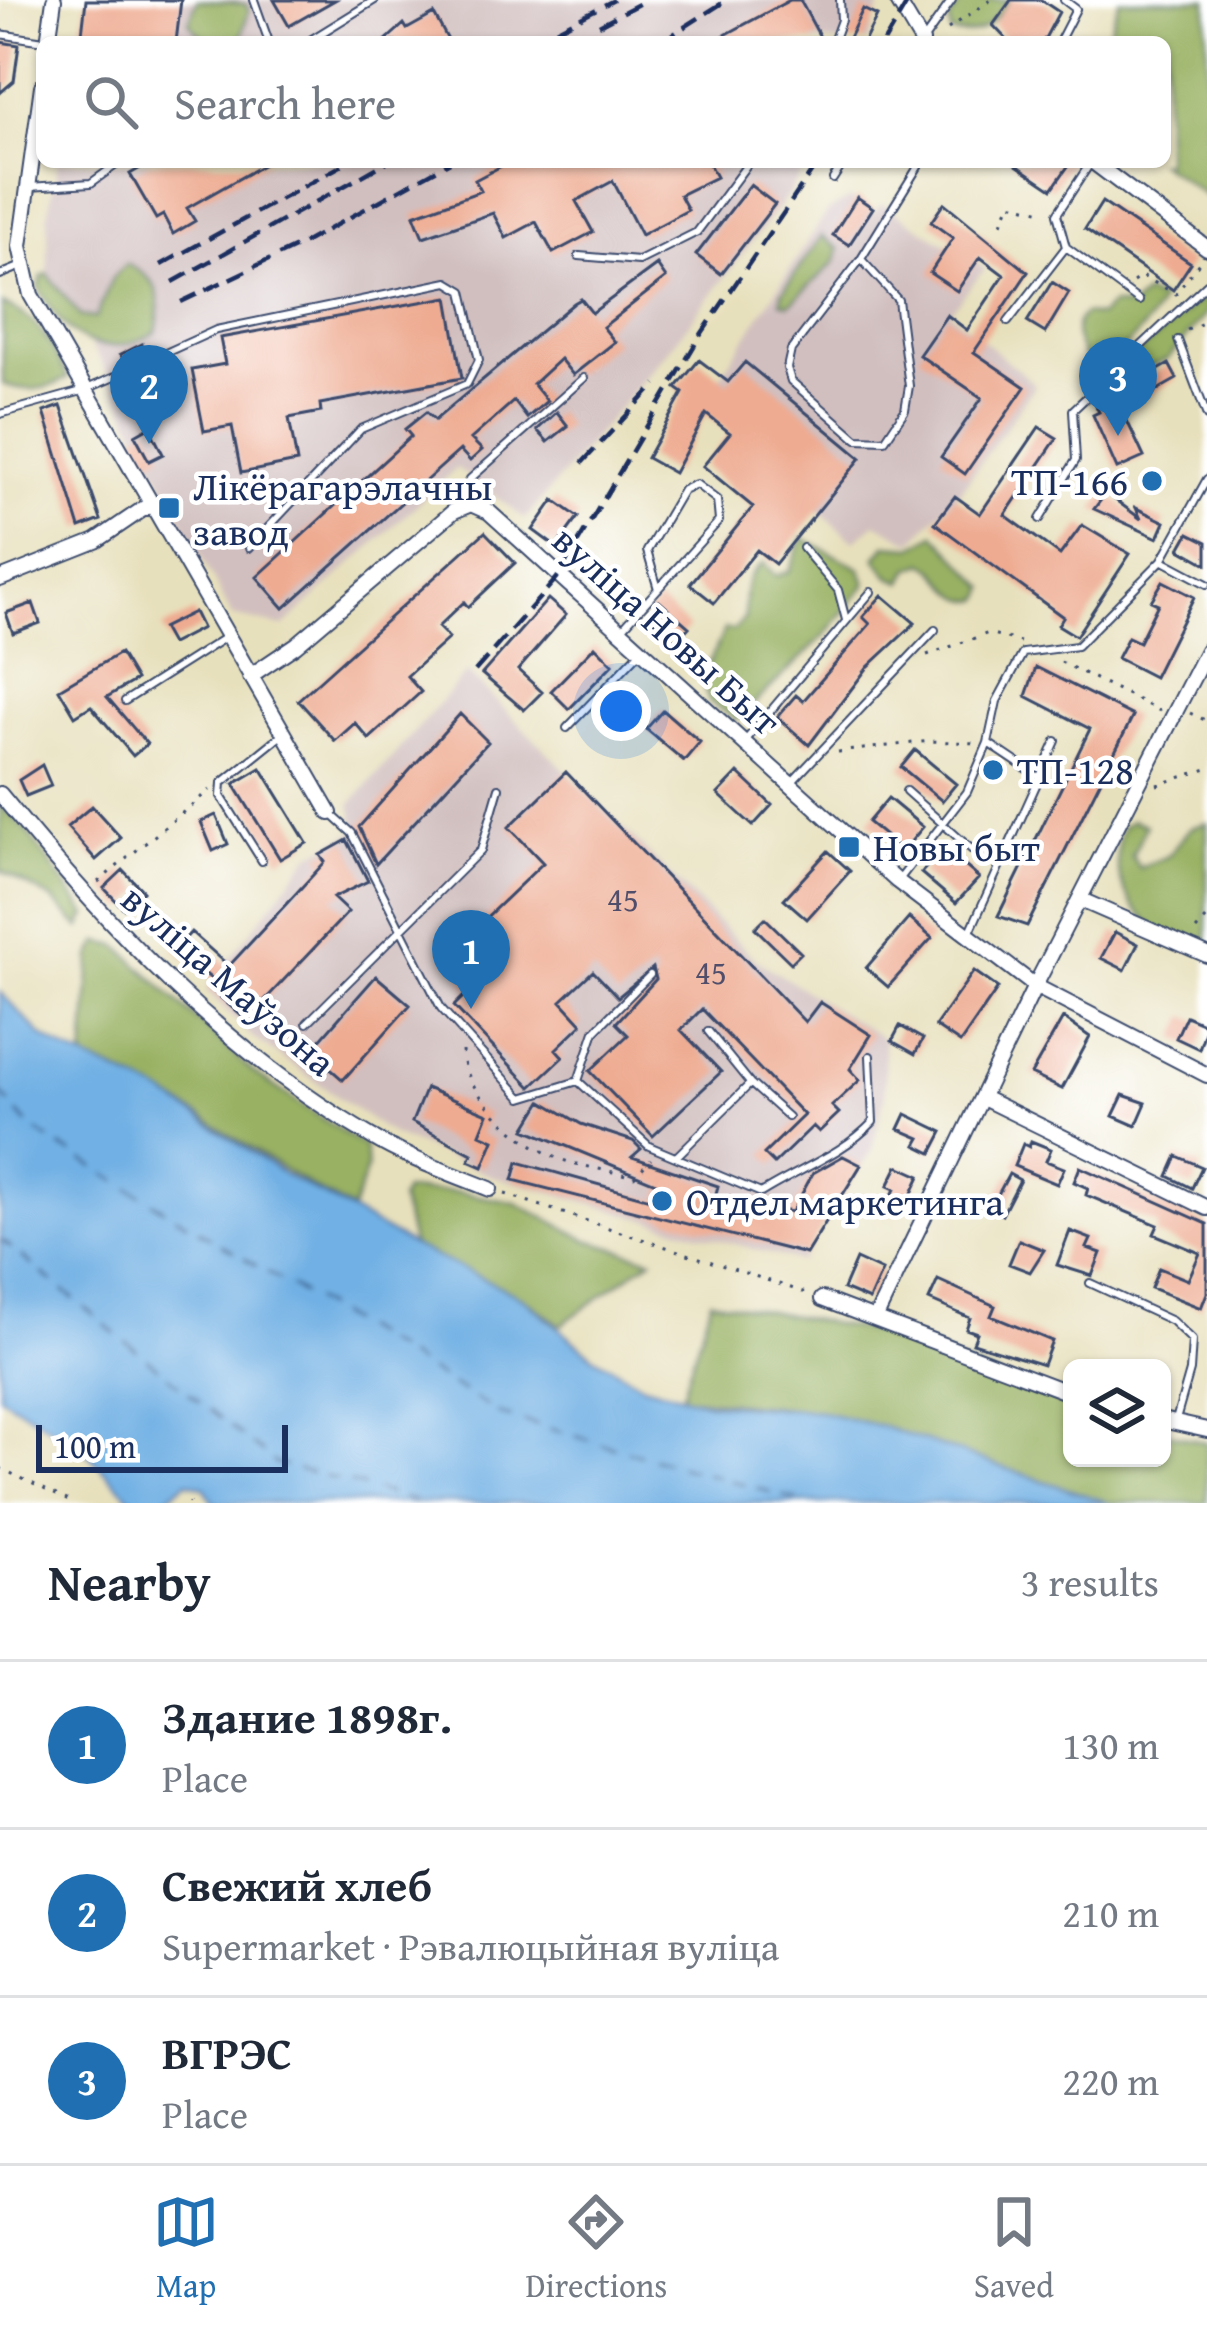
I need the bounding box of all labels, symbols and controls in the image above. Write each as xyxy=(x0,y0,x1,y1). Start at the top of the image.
search box xyxy=(36,36,1171,168)
icon: search xyxy=(78,69,144,135)
text: Search here xyxy=(174,70,396,135)
pin: 3 xyxy=(1079,337,1157,436)
pin: 2 xyxy=(110,345,188,444)
place label: ТП-166 xyxy=(1011,452,1128,509)
place label: Лікёрагарэлачны завод xyxy=(193,457,492,559)
marker: ТП-166 xyxy=(1139,468,1165,494)
marker: Лікёрагарэлачны завод xyxy=(156,495,182,521)
street label: вуліца Новы Быт xyxy=(541,512,794,748)
your location xyxy=(591,681,651,741)
place label: ТП-128 xyxy=(1017,741,1134,798)
marker: ТП-128 xyxy=(980,757,1006,783)
place label: Новы быт xyxy=(873,818,1040,875)
marker: Новы быт xyxy=(836,834,862,860)
street label: вуліца Маўзона xyxy=(110,870,349,1089)
house number: 45 xyxy=(607,875,639,923)
pin: 1 xyxy=(432,910,510,1009)
house number: 45 xyxy=(695,948,727,996)
place label: Отдел маркетинга xyxy=(686,1172,1004,1229)
marker: Отдел маркетинга xyxy=(649,1188,675,1214)
map controls xyxy=(1063,1359,1171,1467)
button: layers xyxy=(1063,1359,1171,1467)
scale bar xyxy=(36,1419,288,1472)
text: 100 m xyxy=(54,1422,136,1470)
text: Nearby xyxy=(48,1544,211,1619)
text: 3 results xyxy=(1021,1553,1159,1610)
text: Здание 1898г. xyxy=(162,1684,452,1749)
text: 1 xyxy=(77,1716,97,1773)
text: 130 m xyxy=(1062,1716,1159,1773)
text: Place xyxy=(162,1749,248,1806)
text: Свежий хлеб xyxy=(162,1852,432,1917)
text: 2 xyxy=(77,1884,97,1941)
text: 210 m xyxy=(1062,1884,1159,1941)
text: Supermarket · Рэвалюцыйная вуліца xyxy=(162,1917,779,1974)
text: ВГРЭС xyxy=(162,2020,292,2085)
text: 3 xyxy=(77,2052,97,2109)
text: 220 m xyxy=(1062,2052,1159,2109)
text: Place xyxy=(162,2085,248,2142)
tab: Map xyxy=(153,2189,219,2309)
tab: Directions xyxy=(526,2189,667,2309)
tab: Saved xyxy=(974,2189,1054,2309)

